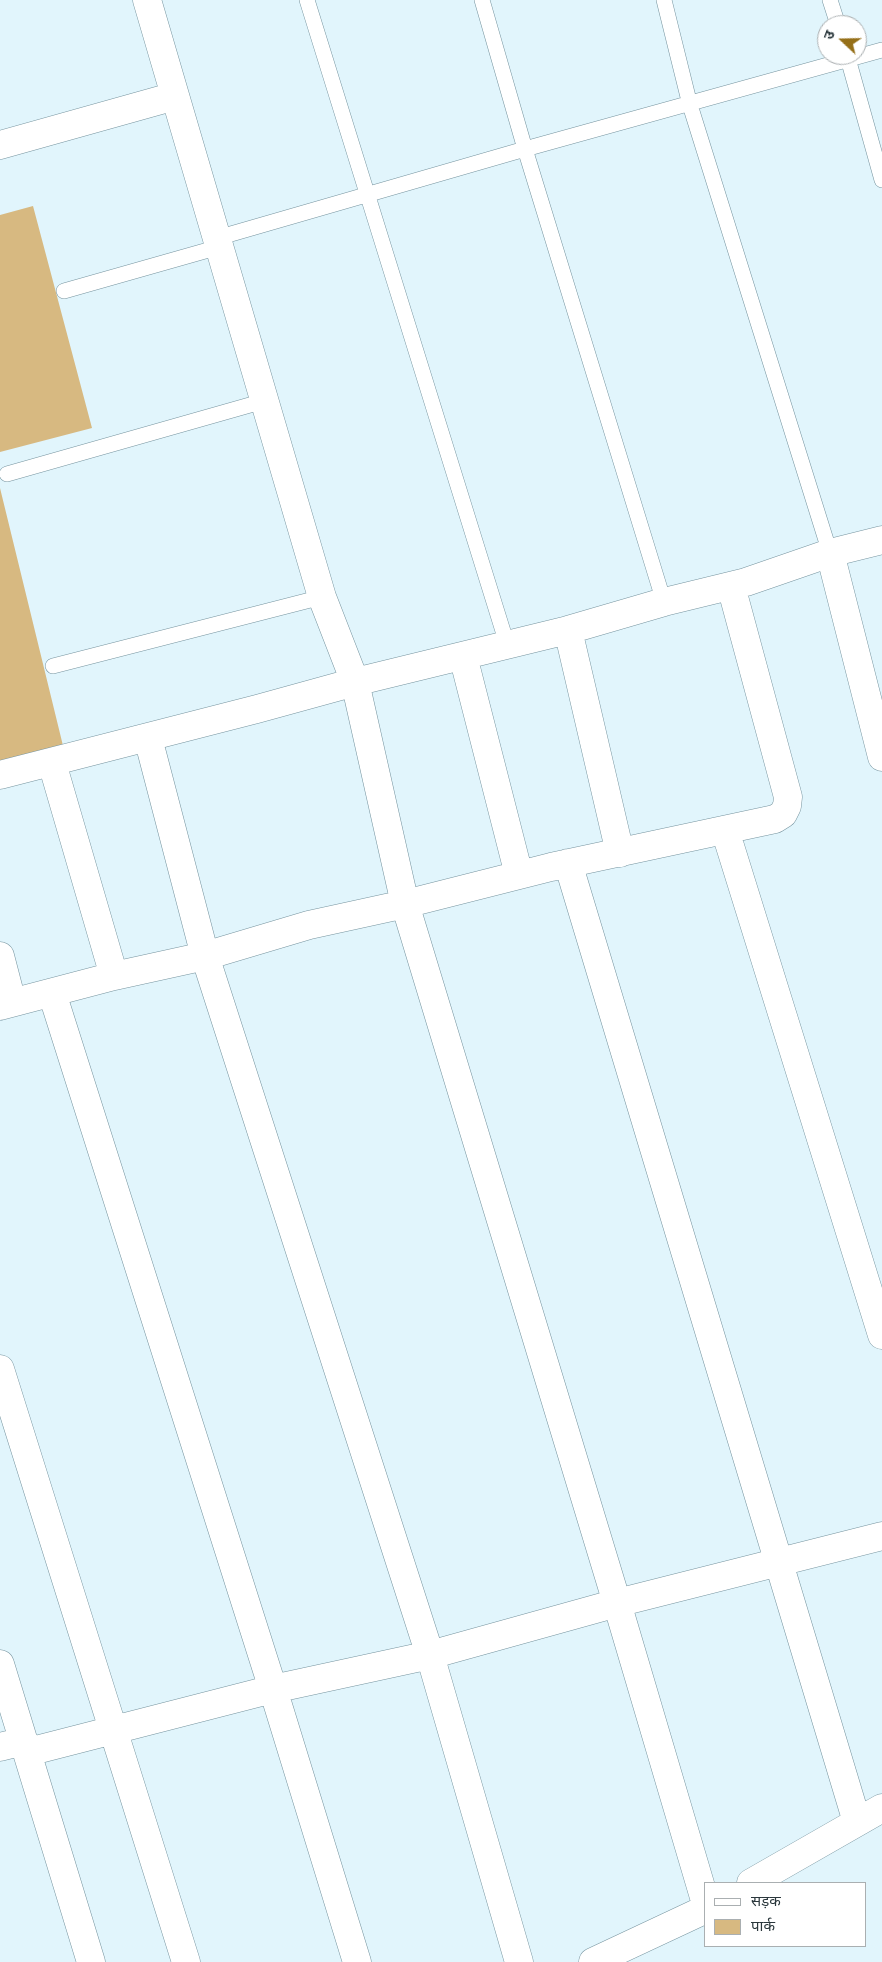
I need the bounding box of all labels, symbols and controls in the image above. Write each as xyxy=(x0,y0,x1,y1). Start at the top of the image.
north arrow xyxy=(817,15,867,65)
text: उ xyxy=(820,28,838,42)
legend xyxy=(704,1882,867,1947)
text: सड़क xyxy=(751,1892,781,1909)
text: पार्क xyxy=(751,1917,775,1934)

